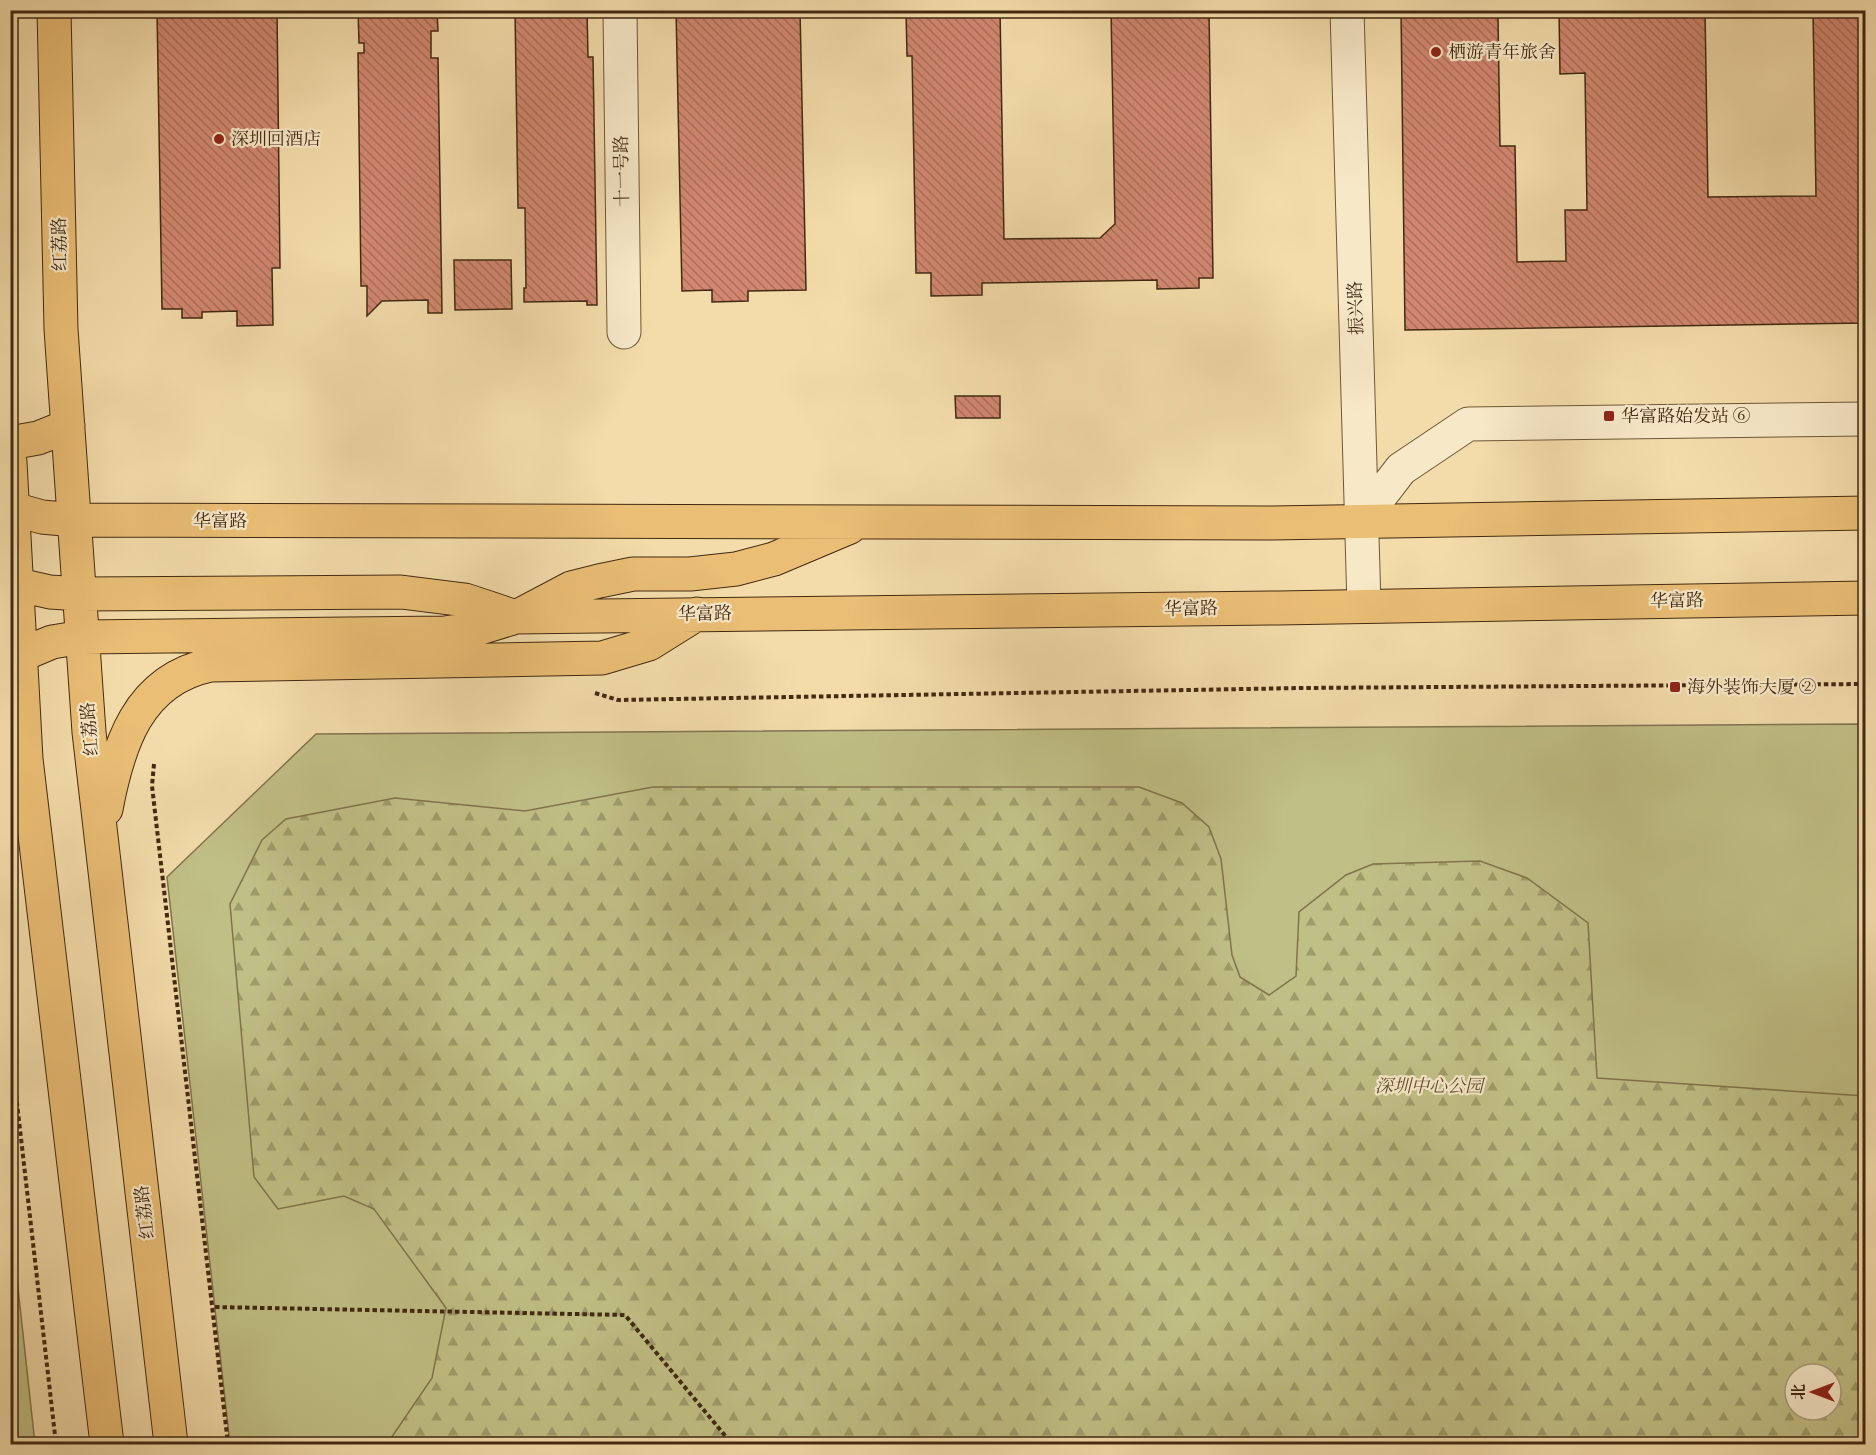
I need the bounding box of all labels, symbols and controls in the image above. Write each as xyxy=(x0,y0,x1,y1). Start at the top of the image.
place label: 栖游青年旅舍 xyxy=(1448,42,1556,63)
marker: 栖游青年旅舍 xyxy=(1429,45,1443,59)
place label: 深圳回酒店 xyxy=(231,129,321,150)
marker: 深圳回酒店 xyxy=(212,132,226,146)
street label: 十一号路 xyxy=(611,135,633,207)
street label: 红荔路 xyxy=(49,217,71,271)
street label: 振兴路 xyxy=(1345,281,1367,335)
place label: 华富路始发站 ⑥ xyxy=(1621,406,1751,427)
marker: 华富路始发站 ⑥ xyxy=(1602,409,1616,423)
street label: 华富路 xyxy=(193,511,247,532)
street label: 华富路 xyxy=(1650,590,1704,612)
street label: 华富路 xyxy=(1164,598,1218,620)
street label: 华富路 xyxy=(678,603,732,625)
place label: 海外装饰大厦 ② xyxy=(1687,677,1817,698)
marker: 海外装饰大厦 ② xyxy=(1668,680,1682,694)
street label: 红荔路 xyxy=(77,701,103,757)
park label: 深圳中心公园 xyxy=(1375,1076,1486,1097)
street label: 红荔路 xyxy=(131,1184,159,1240)
north arrow xyxy=(1783,1362,1843,1422)
text: 北 xyxy=(1789,1384,1808,1400)

